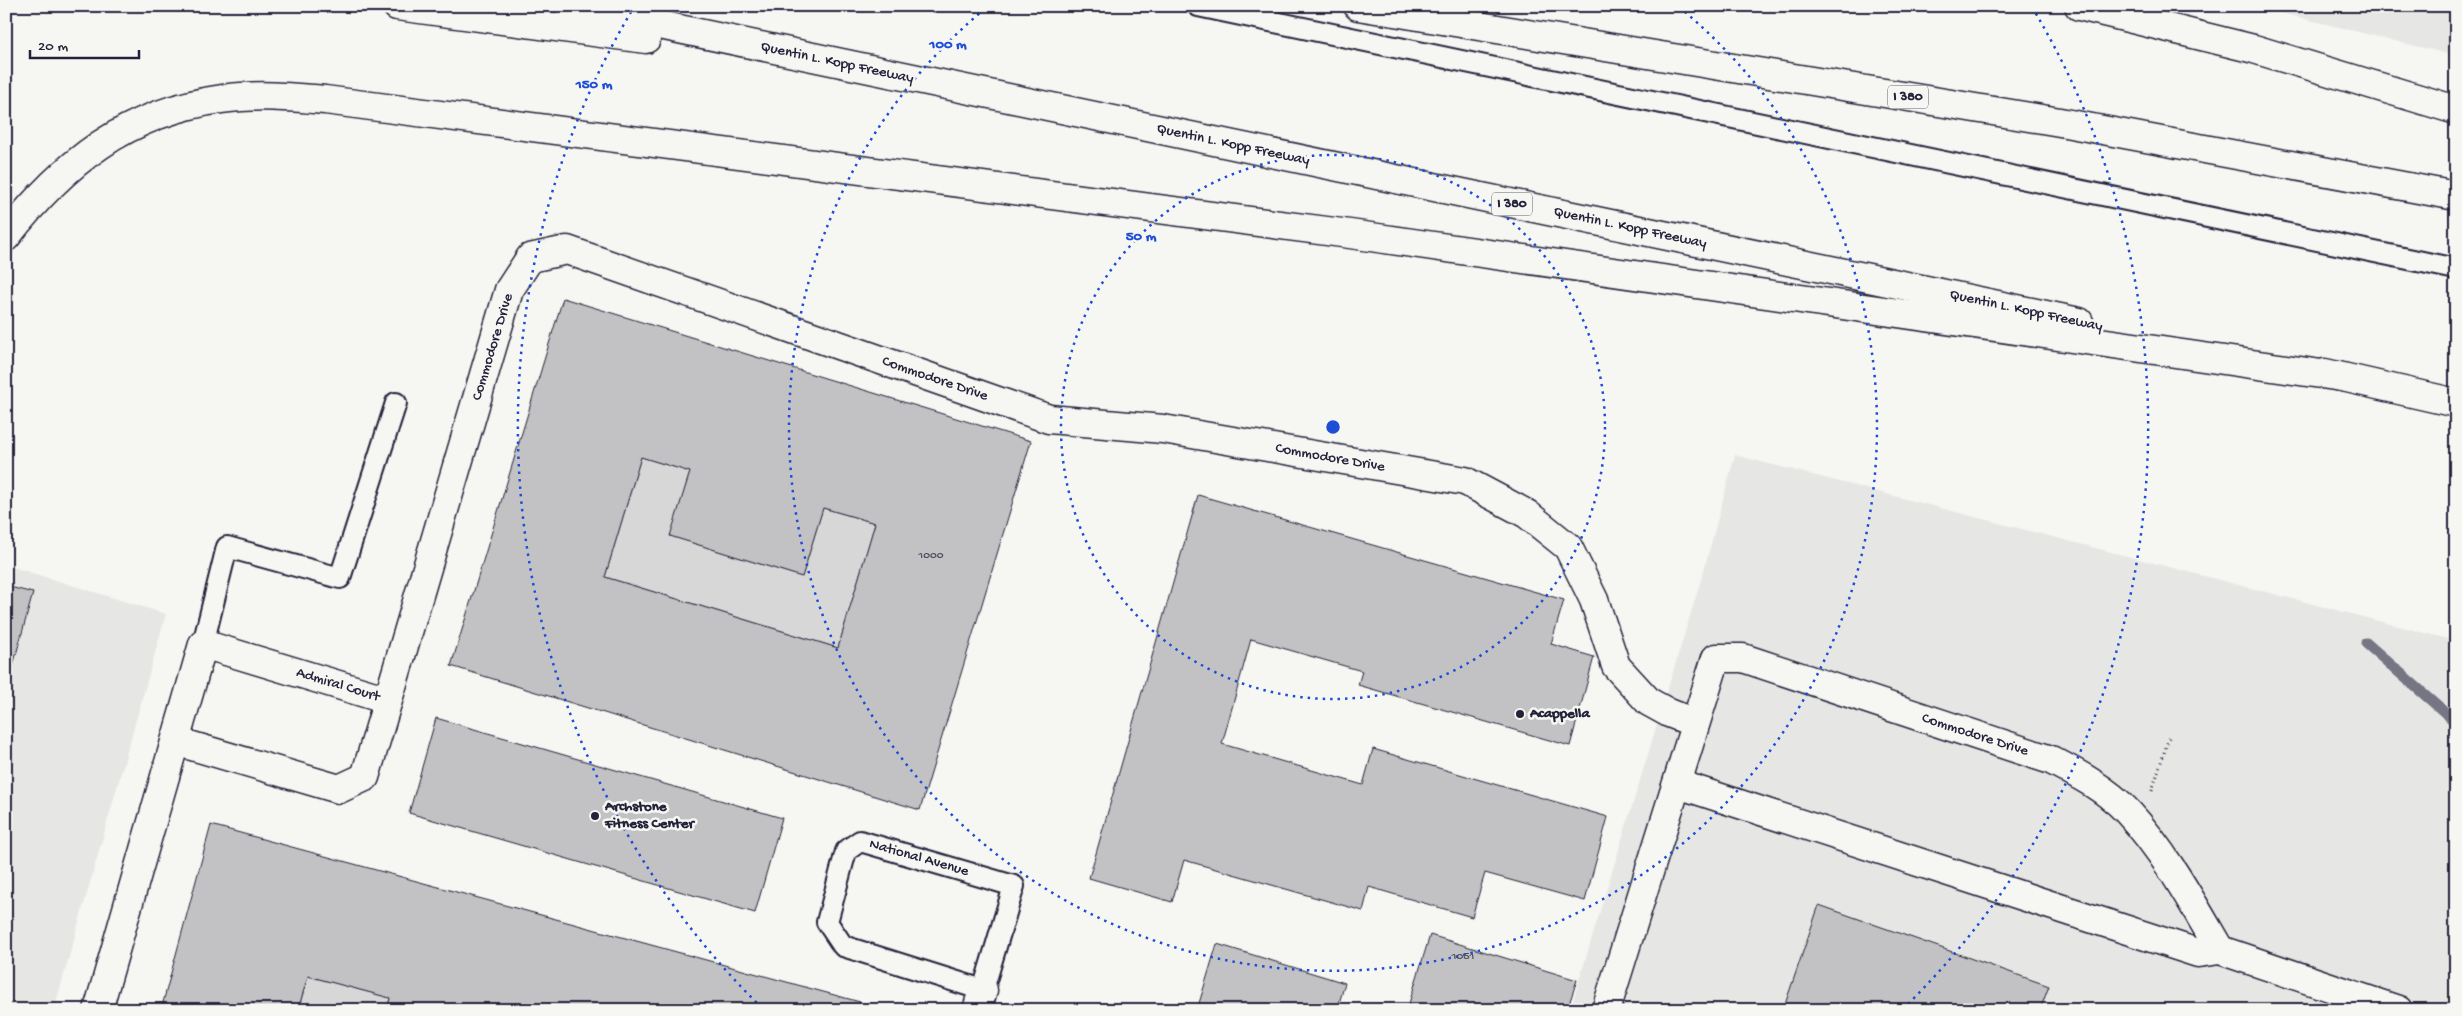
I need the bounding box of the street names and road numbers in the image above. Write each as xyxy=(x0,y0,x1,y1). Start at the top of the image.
street label: Quentin L. Kopp Freeway xyxy=(759,38,916,88)
road number: I 380 xyxy=(1888,85,1928,108)
street label: Quentin L. Kopp Freeway xyxy=(1155,120,1312,170)
road number: I 380 xyxy=(1492,192,1532,215)
street label: Quentin L. Kopp Freeway xyxy=(1552,203,1709,253)
street label: Quentin L. Kopp Freeway xyxy=(1948,286,2105,336)
street label: Commodore Drive xyxy=(468,291,518,403)
street label: Commodore Drive xyxy=(880,352,991,406)
street label: Commodore Drive xyxy=(1274,440,1386,477)
street label: Admiral Court xyxy=(294,664,384,707)
street label: Commodore Drive xyxy=(1919,709,2031,761)
street label: National Avenue xyxy=(867,835,971,881)

